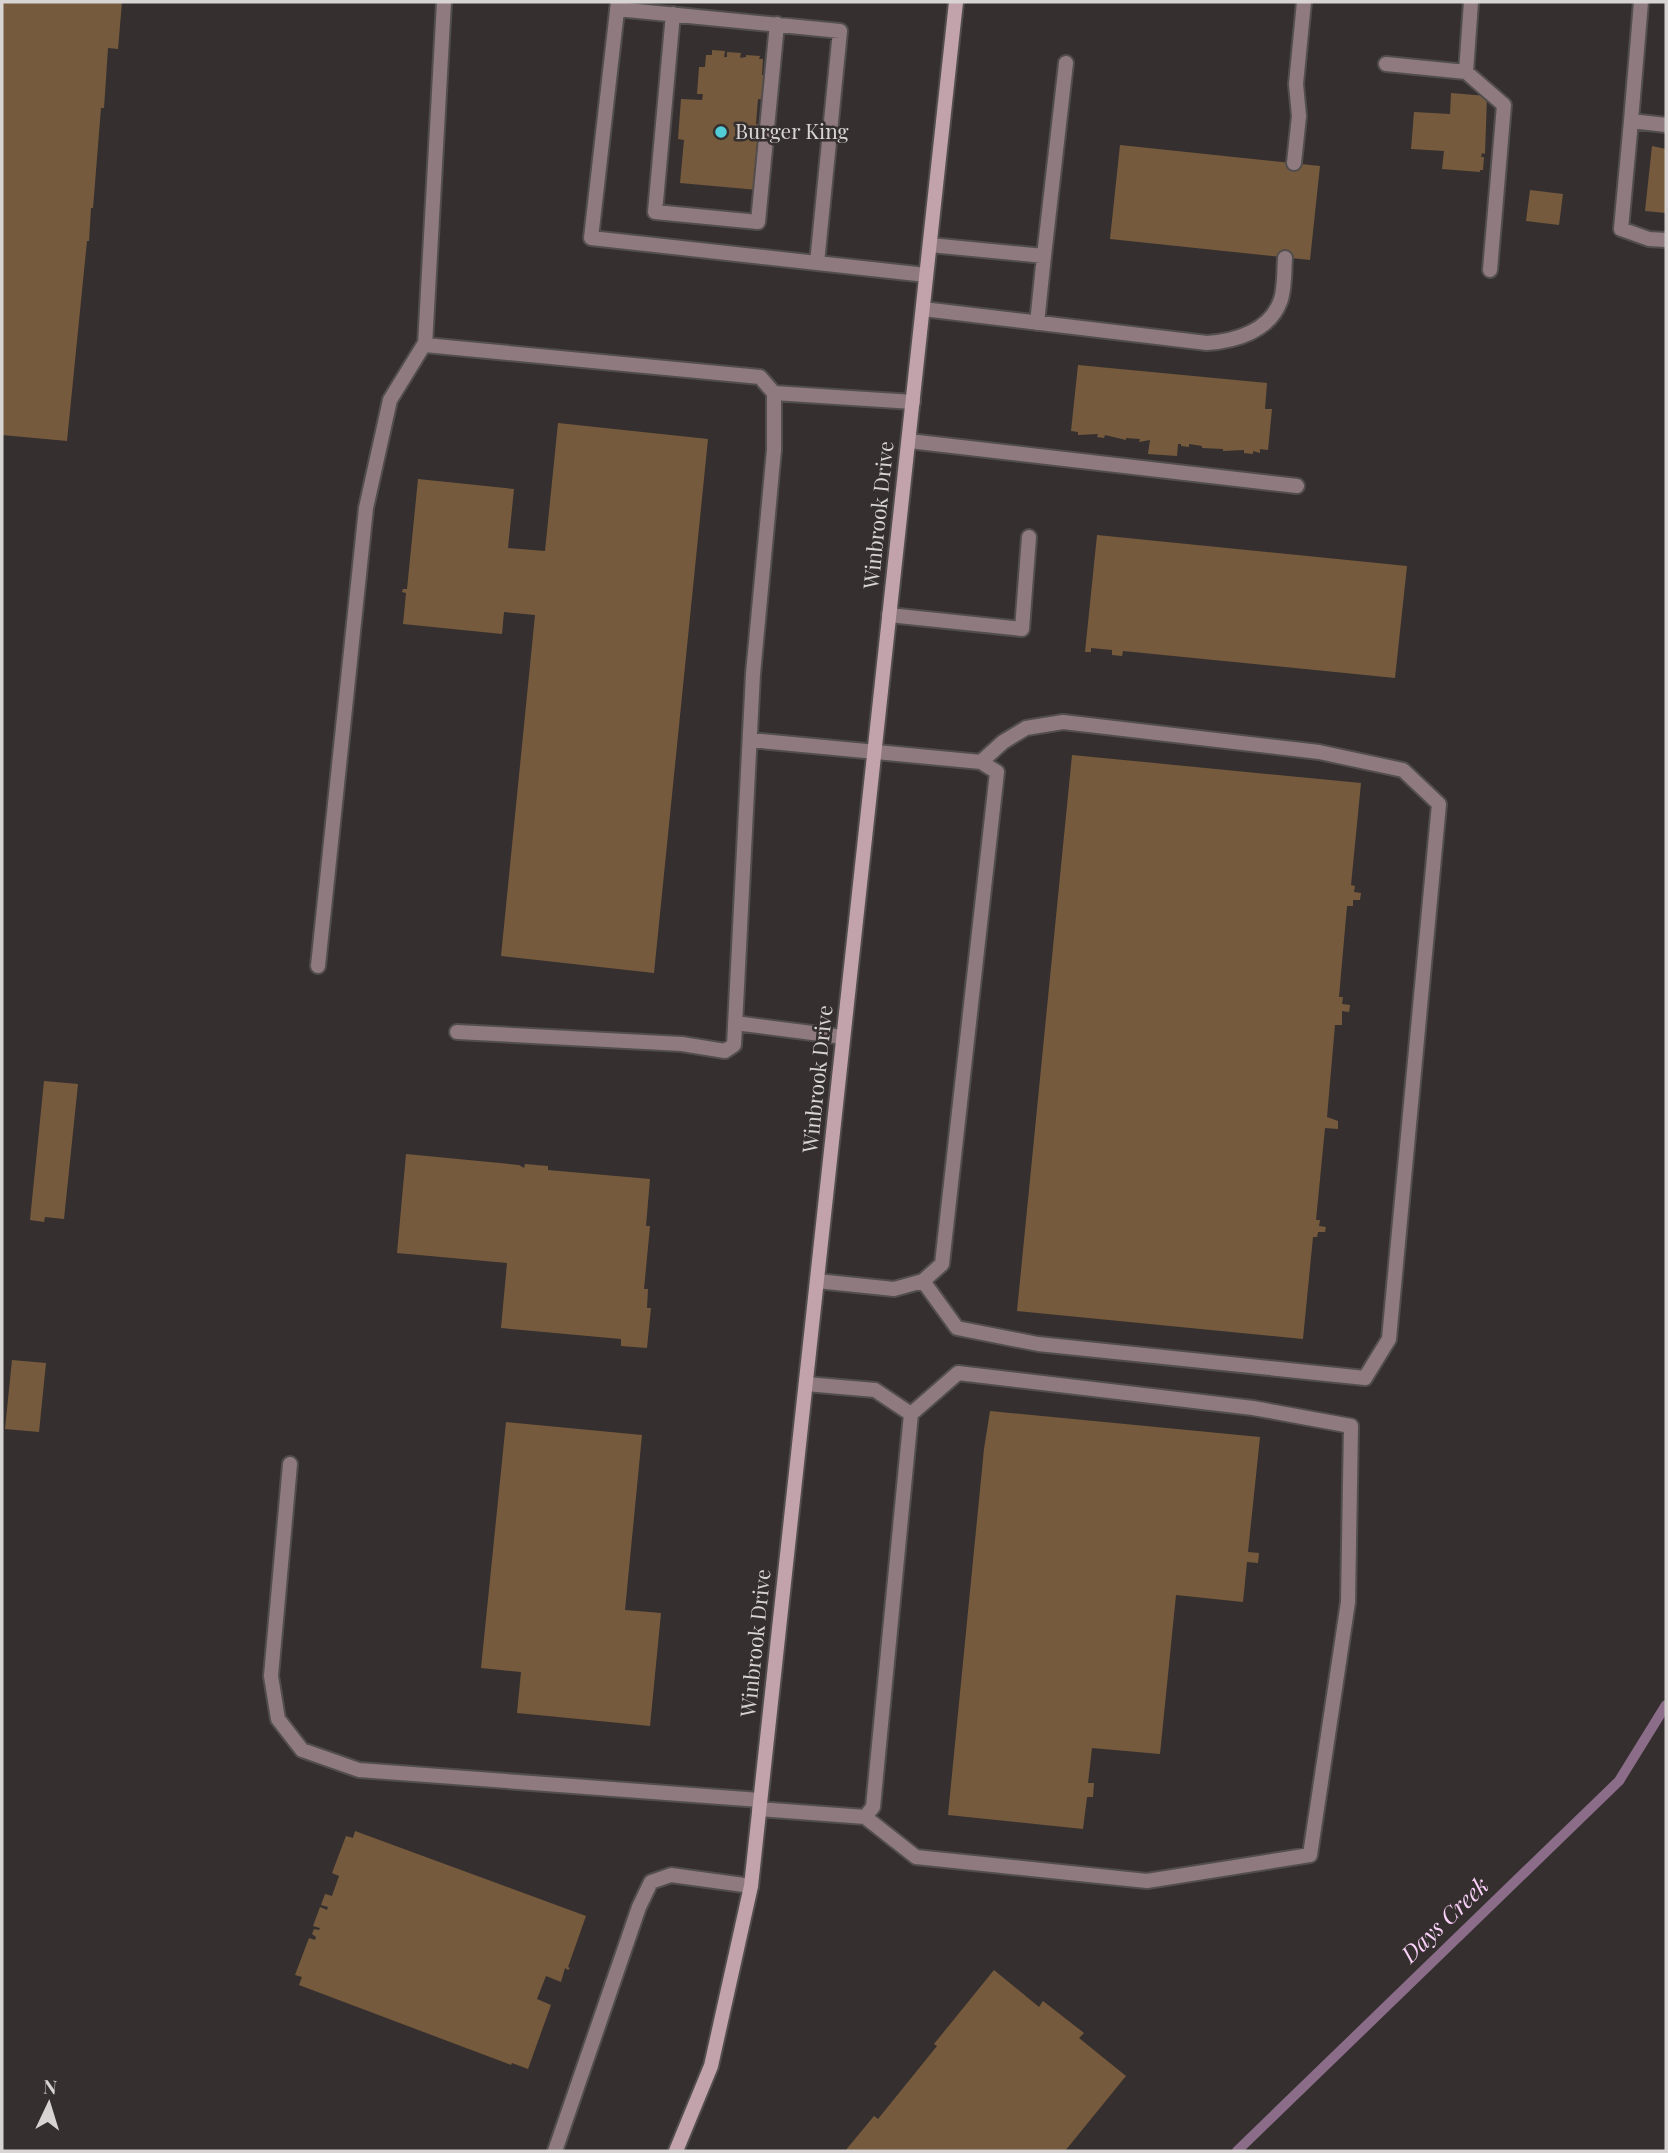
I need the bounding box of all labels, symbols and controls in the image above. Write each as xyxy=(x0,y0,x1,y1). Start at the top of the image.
place label: Burger King xyxy=(735,116,849,144)
marker: Burger King xyxy=(713,124,729,140)
street label: Winbrook Drive xyxy=(855,439,899,591)
street label: Winbrook Drive xyxy=(794,1003,838,1155)
street label: Winbrook Drive xyxy=(732,1567,776,1719)
water label: Days Creek xyxy=(1393,1869,1495,1969)
north arrow xyxy=(14,2069,84,2139)
text: N xyxy=(43,2073,58,2100)

